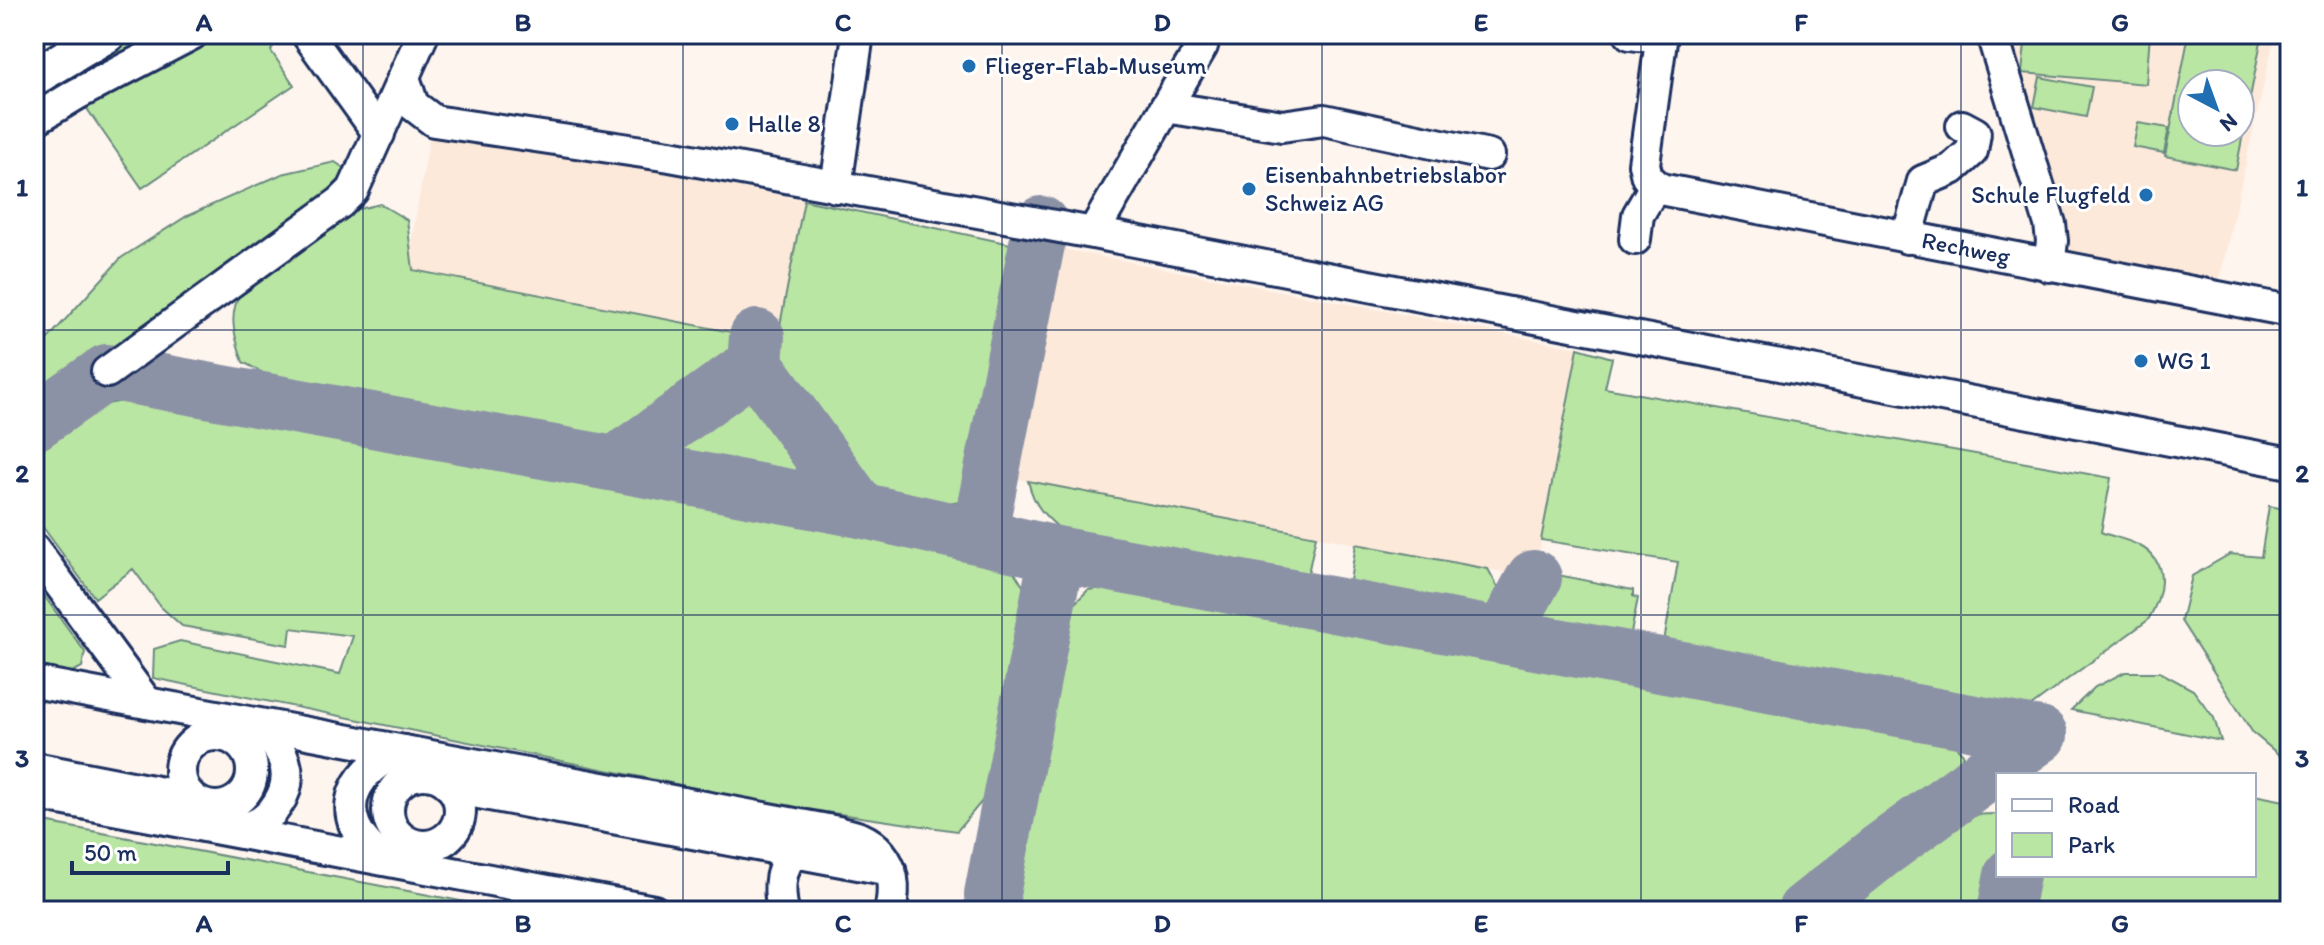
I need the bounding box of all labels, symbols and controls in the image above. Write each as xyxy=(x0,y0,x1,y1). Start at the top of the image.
text: A xyxy=(195,6,213,38)
text: B xyxy=(515,6,532,38)
text: C xyxy=(835,6,852,38)
text: D xyxy=(1153,6,1171,38)
text: E xyxy=(1474,6,1488,38)
text: F xyxy=(1794,6,1808,38)
text: G xyxy=(2111,6,2129,38)
place label: Flieger-Flab-Museum xyxy=(985,51,1207,80)
marker: Flieger-Flab-Museum xyxy=(960,57,978,75)
north arrow xyxy=(2176,68,2256,148)
text: N xyxy=(2214,108,2243,138)
place label: Halle 8 xyxy=(748,109,821,138)
marker: Halle 8 xyxy=(723,115,741,133)
place label: Eisenbahnbetriebslabor Schweiz AG xyxy=(1265,160,1507,217)
text: 1 xyxy=(16,171,28,203)
text: 1 xyxy=(2296,171,2308,203)
marker: Eisenbahnbetriebslabor Schweiz AG xyxy=(1240,180,1258,198)
place label: Schule Flugfeld xyxy=(1971,180,2130,209)
marker: Schule Flugfeld xyxy=(2137,186,2155,204)
street label: Rechweg xyxy=(1919,225,2013,271)
place label: WG 1 xyxy=(2157,346,2211,375)
marker: WG 1 xyxy=(2132,352,2150,370)
text: 2 xyxy=(15,457,29,489)
text: 2 xyxy=(2295,457,2309,489)
text: 3 xyxy=(15,742,29,774)
text: 3 xyxy=(2295,742,2309,774)
legend xyxy=(1996,773,2256,877)
text: Road xyxy=(2068,790,2120,819)
scale bar xyxy=(72,825,228,875)
text: Park xyxy=(2068,830,2115,859)
text: 50 m xyxy=(84,838,137,867)
text: A xyxy=(195,907,213,939)
text: B xyxy=(515,907,532,939)
text: C xyxy=(835,907,852,939)
text: D xyxy=(1153,907,1171,939)
text: E xyxy=(1474,907,1488,939)
text: F xyxy=(1794,907,1808,939)
text: G xyxy=(2111,907,2129,939)

